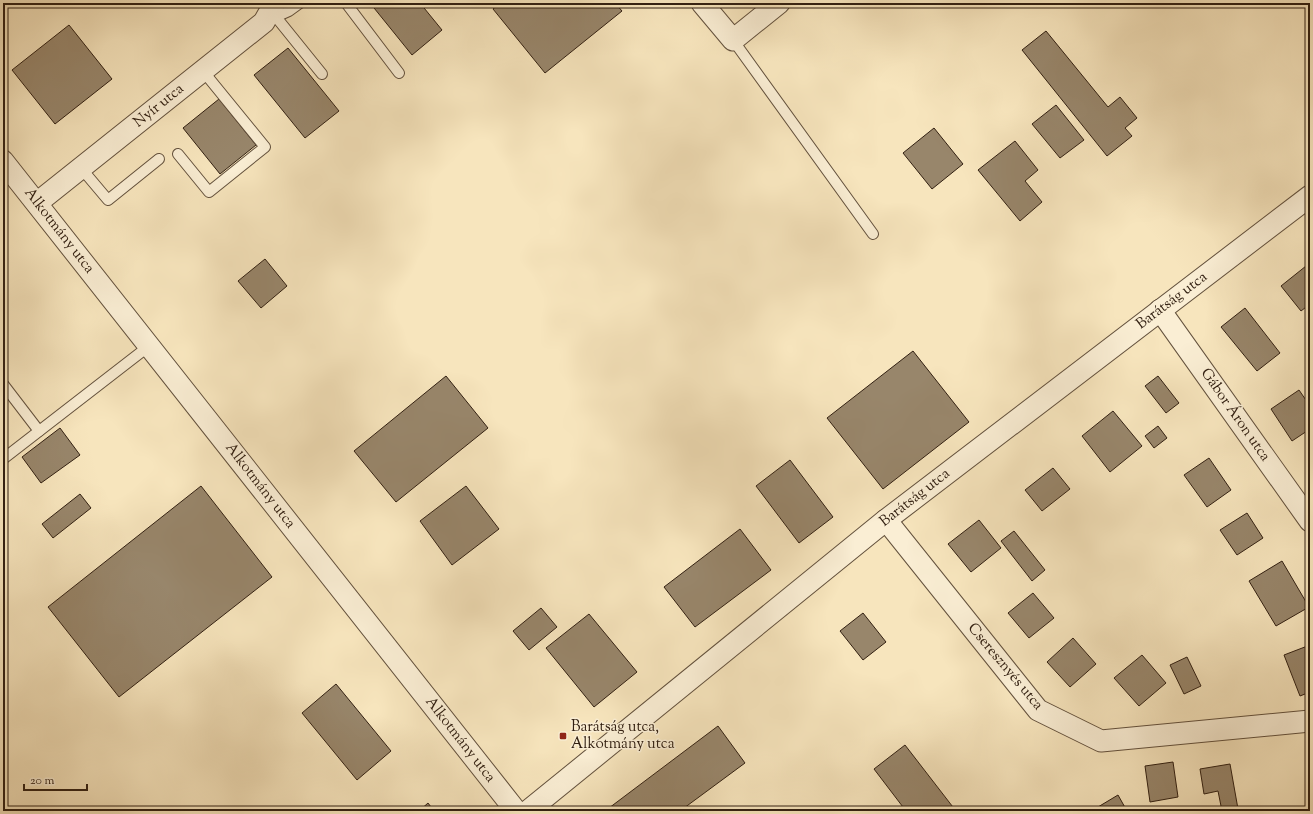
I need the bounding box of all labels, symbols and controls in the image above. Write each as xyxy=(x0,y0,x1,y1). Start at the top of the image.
street label: Nyír utca xyxy=(129,79,189,133)
street label: Alkotmány utca xyxy=(19,184,99,278)
street label: Barátság utca xyxy=(1132,267,1212,335)
street label: Gábor Áron utca xyxy=(1195,364,1276,466)
street label: Alkotmány utca xyxy=(220,439,300,533)
street label: Barátság utca xyxy=(875,464,955,532)
street label: Cseresznyés utca xyxy=(962,619,1048,715)
street label: Alkotmány utca xyxy=(420,693,500,787)
place label: Barátság utca, Alkotmány utca xyxy=(571,717,675,755)
marker: Barátság utca, Alkotmány utca xyxy=(558,731,568,741)
scale bar xyxy=(24,766,87,792)
text: 20 m xyxy=(30,772,55,790)

